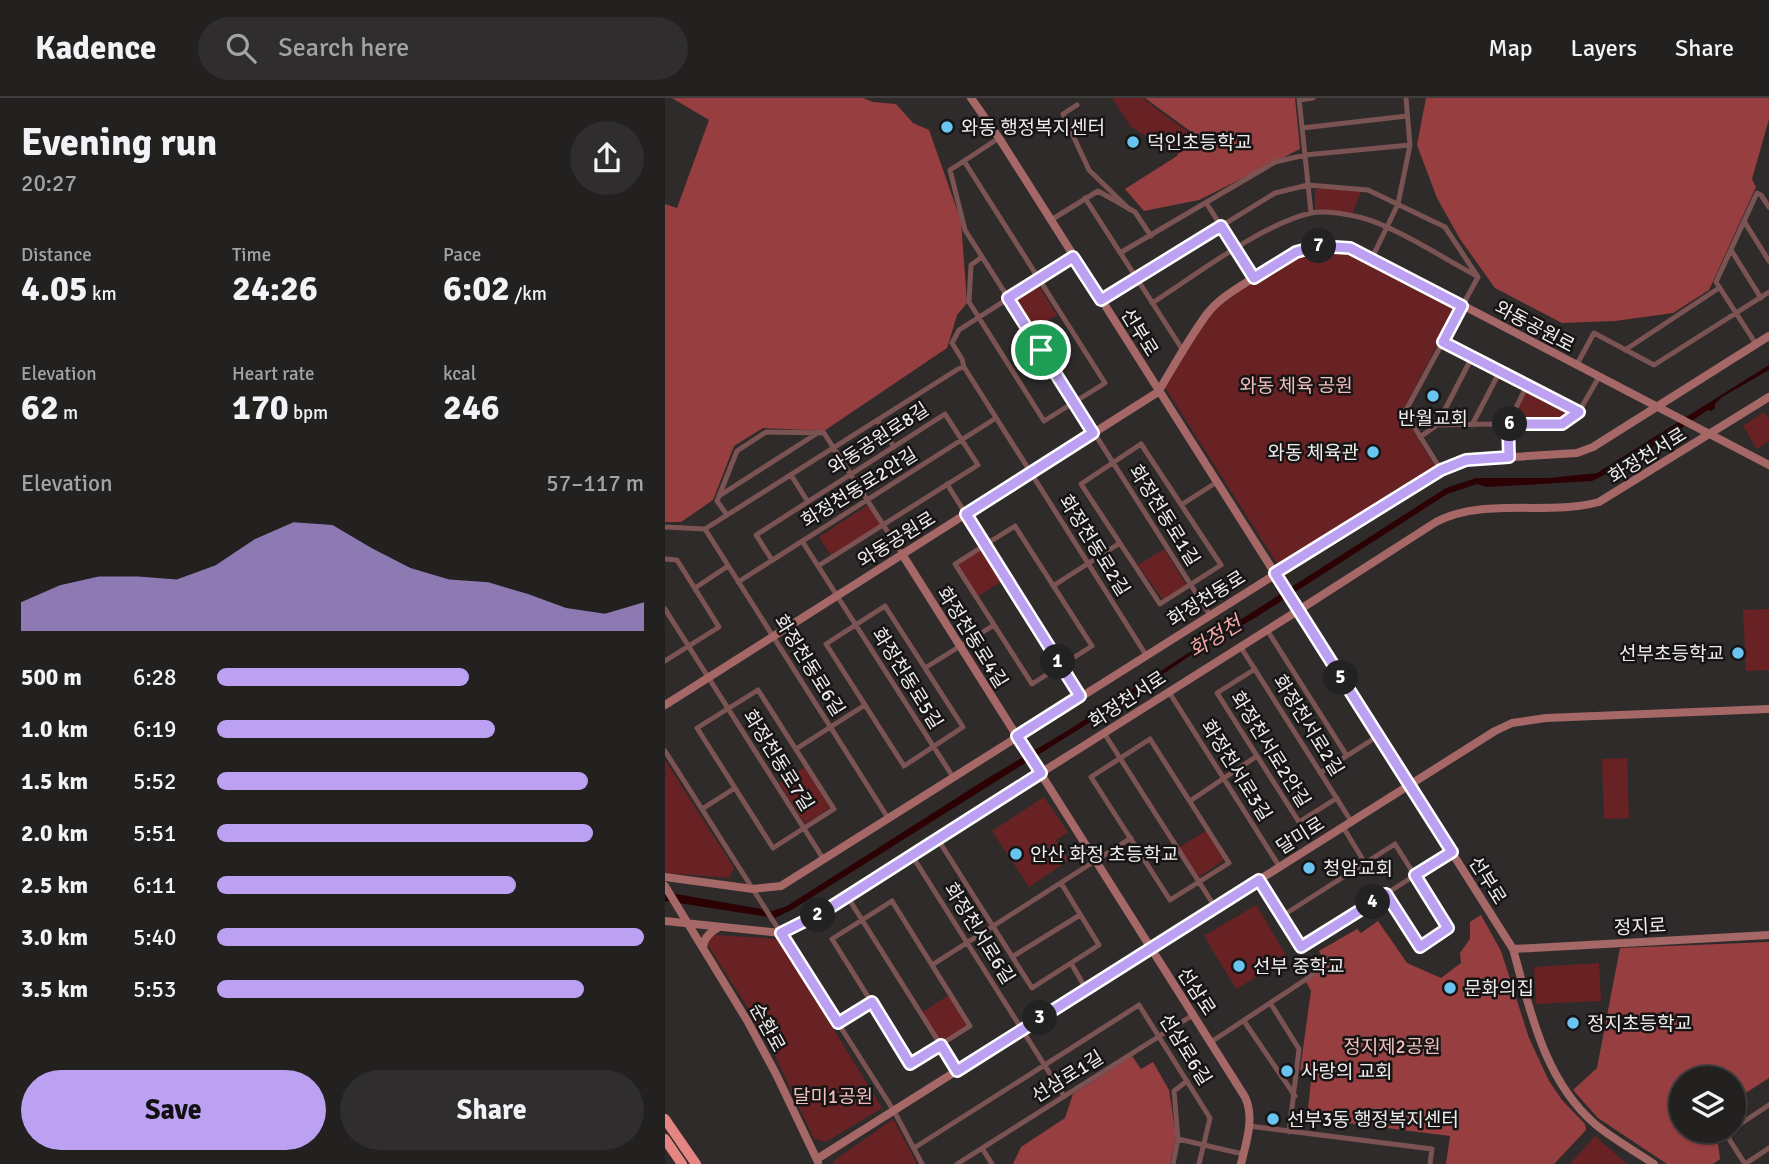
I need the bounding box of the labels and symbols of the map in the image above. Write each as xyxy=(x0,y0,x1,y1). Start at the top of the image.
place label: 와동 행정복지센터 xyxy=(961,116,1105,140)
marker: 와동 행정복지센터 xyxy=(939,119,955,135)
place label: 덕인초등학교 xyxy=(1147,131,1252,155)
marker: 덕인초등학교 xyxy=(1125,134,1141,150)
pin: 7 xyxy=(1301,228,1337,264)
street label: 와동공원로 xyxy=(1490,296,1579,358)
street label: 선부로 xyxy=(1115,304,1163,361)
pin xyxy=(1011,320,1071,380)
park label: 와동 체육 공원 xyxy=(1239,374,1353,398)
marker: 반월교회 xyxy=(1425,388,1441,404)
street label: 와동공원로8길 xyxy=(824,397,933,480)
pin: 6 xyxy=(1493,406,1527,442)
place label: 반월교회 xyxy=(1398,407,1468,431)
street label: 화정천서로 xyxy=(1604,423,1691,489)
place label: 와동 체육관 xyxy=(1267,441,1359,465)
street label: 화정천동로2안길 xyxy=(797,443,922,533)
marker: 와동 체육관 xyxy=(1365,444,1381,460)
street label: 화정천동로1길 xyxy=(1123,460,1205,571)
street label: 화정천동로2길 xyxy=(1053,490,1135,601)
street label: 와동공원로 xyxy=(853,507,940,573)
street label: 화정천동로 xyxy=(1163,566,1250,632)
street label: 화정천동로4길 xyxy=(931,582,1013,693)
water label: 화정천 xyxy=(1184,609,1249,663)
street label: 화정천동로6길 xyxy=(768,610,850,721)
street label: 화정천동로5길 xyxy=(866,623,948,734)
place label: 선부초등학교 xyxy=(1619,642,1724,666)
pin: 1 xyxy=(1041,644,1075,680)
marker: 선부초등학교 xyxy=(1730,645,1746,661)
pin: 5 xyxy=(1323,660,1359,696)
street label: 화정천서로 xyxy=(1084,666,1171,734)
street label: 화정천서로2길 xyxy=(1267,670,1349,781)
street label: 화정천서로2안길 xyxy=(1225,687,1315,812)
street label: 화정천동로7길 xyxy=(737,705,819,816)
street label: 화정천서로3길 xyxy=(1195,715,1277,826)
street label: 달미로 xyxy=(1272,812,1329,860)
place label: 안산 화정 초등학교 xyxy=(1030,843,1178,867)
marker: 안산 화정 초등학교 xyxy=(1008,846,1024,862)
street label: 선부로 xyxy=(1463,852,1511,909)
place label: 청암교회 xyxy=(1323,857,1393,881)
marker: 청암교회 xyxy=(1301,860,1317,876)
street label: 화정천서로6길 xyxy=(938,878,1020,989)
pin: 4 xyxy=(1355,884,1391,920)
pin: 2 xyxy=(801,898,835,932)
street label: 정지로 xyxy=(1613,914,1667,940)
place label: 선부 중학교 xyxy=(1253,955,1345,979)
marker: 선부 중학교 xyxy=(1231,958,1247,974)
street label: 선삼로 xyxy=(1172,963,1221,1020)
place label: 문화의집 xyxy=(1464,977,1534,1001)
marker: 문화의집 xyxy=(1442,980,1458,996)
street label: 순환로 xyxy=(744,999,790,1056)
pin: 3 xyxy=(1023,1000,1057,1035)
street label: 선삼로6길 xyxy=(1154,1009,1217,1090)
place label: 정지초등학교 xyxy=(1587,1012,1692,1036)
marker: 정지초등학교 xyxy=(1565,1015,1581,1031)
park label: 정지제2공원 xyxy=(1343,1035,1441,1059)
street label: 선삼로1길 xyxy=(1027,1045,1108,1108)
place label: 사랑의 교회 xyxy=(1301,1060,1393,1084)
marker: 사랑의 교회 xyxy=(1279,1063,1295,1079)
park label: 달미1공원 xyxy=(793,1085,873,1109)
place label: 선부3동 행정복지센터 xyxy=(1287,1108,1459,1132)
marker: 선부3동 행정복지센터 xyxy=(1265,1111,1281,1127)

